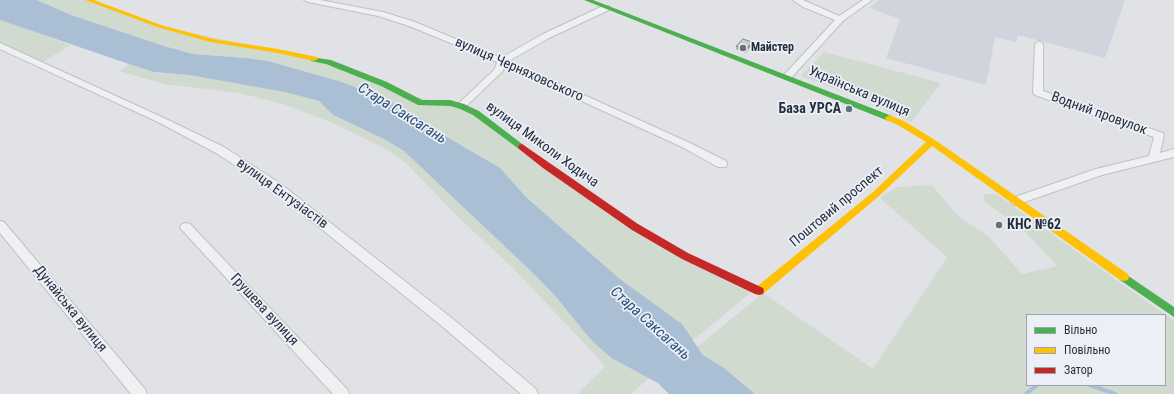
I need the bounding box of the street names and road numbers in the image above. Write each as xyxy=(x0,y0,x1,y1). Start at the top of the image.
street label: вулиця Черняховського xyxy=(452,34,586,106)
street label: Українська вулиця xyxy=(806,63,912,121)
street label: Водний провулок xyxy=(1049,89,1149,139)
street label: вулиця Миколи Ходича xyxy=(482,99,602,191)
street label: вулиця Ентузіастів xyxy=(233,155,331,233)
street label: Поштовий проспект xyxy=(787,163,887,251)
street label: Дунайська вулиця xyxy=(30,262,110,356)
street label: Грушева вулиця xyxy=(226,270,302,350)

